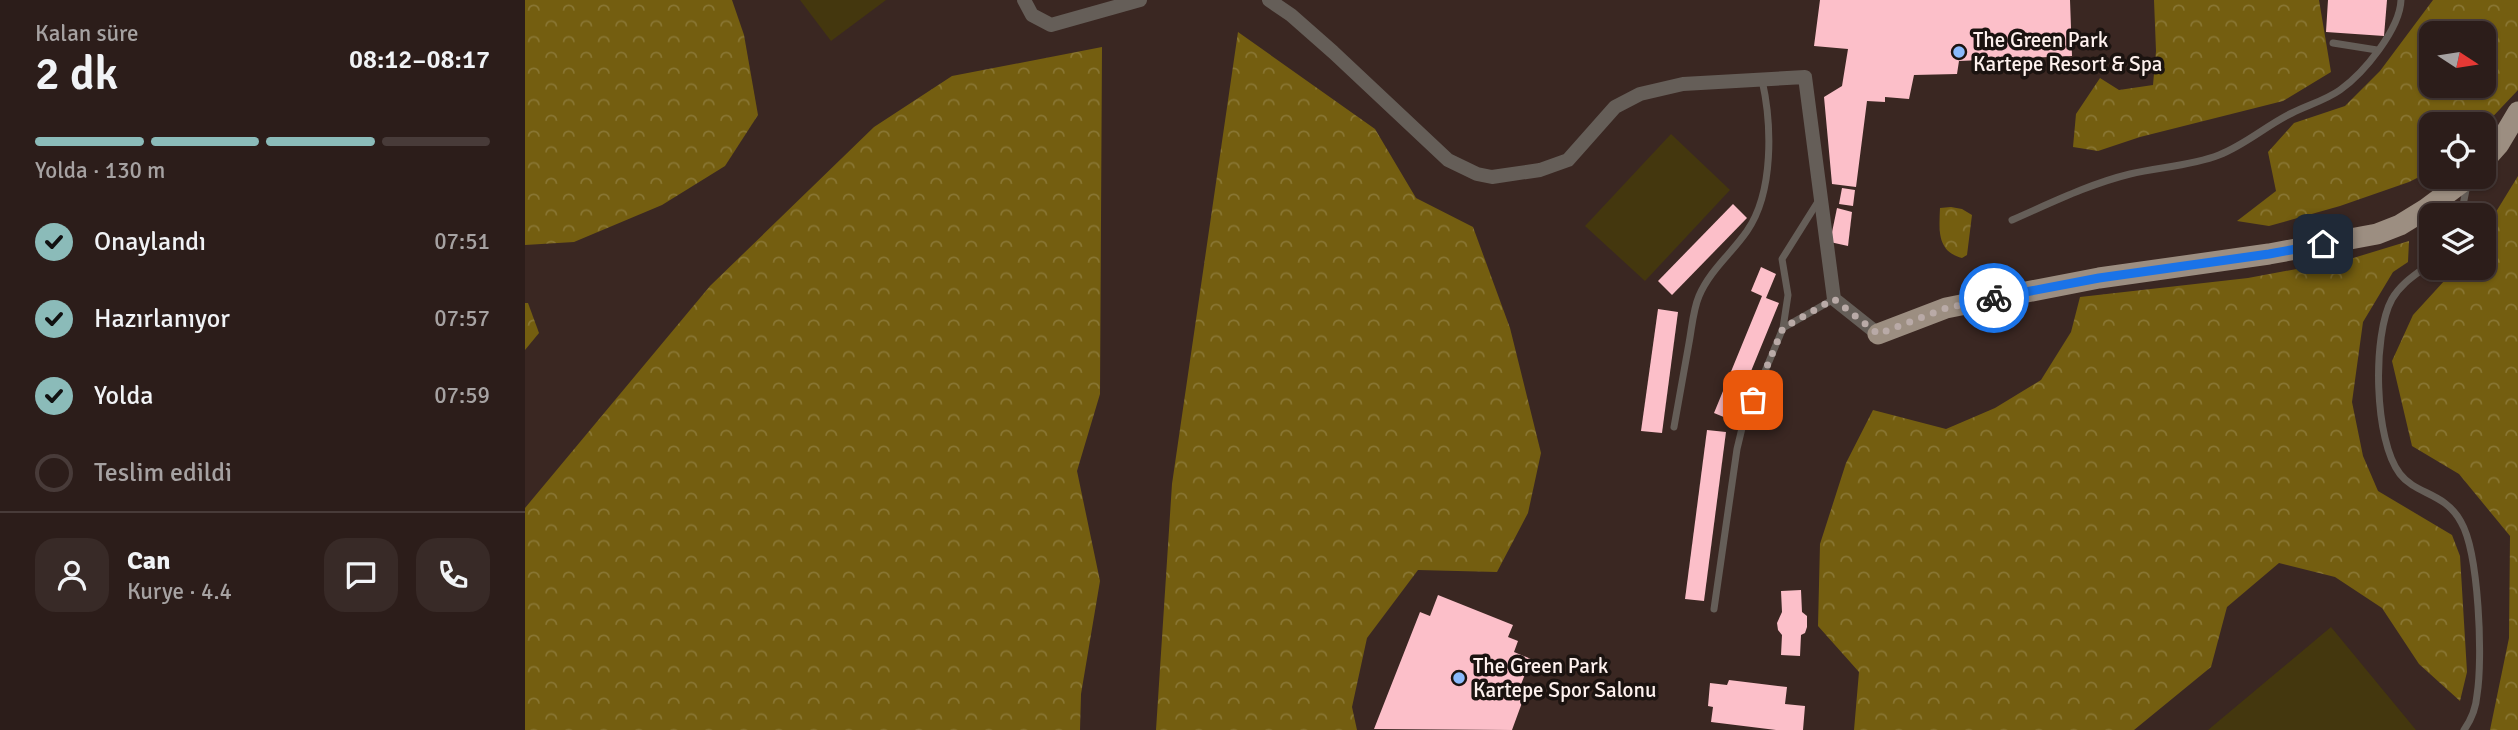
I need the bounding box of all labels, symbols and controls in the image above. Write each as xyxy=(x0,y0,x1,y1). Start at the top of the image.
text: Kalan süre xyxy=(35,19,139,48)
north arrow xyxy=(2419,21,2495,98)
map controls xyxy=(2419,21,2496,280)
place label: The Green Park Kartepe Resort & Spa xyxy=(1973,27,2162,77)
text: 08:12–08:17 xyxy=(349,44,490,76)
marker: The Green Park Kartepe Resort & Spa xyxy=(1951,44,1967,60)
text: 2 dk xyxy=(35,46,118,102)
button: locate xyxy=(2419,112,2496,189)
text: Yolda · 130 m xyxy=(35,156,165,185)
button: layers xyxy=(2419,203,2496,280)
pin xyxy=(2293,214,2353,274)
icon: check xyxy=(35,223,73,261)
icon: home xyxy=(2304,225,2342,263)
text: Onaylandı xyxy=(94,226,206,258)
text: 07:51 xyxy=(434,227,490,256)
courier xyxy=(1959,263,2029,333)
icon: bike xyxy=(1975,279,2013,317)
icon: check xyxy=(35,300,73,338)
text: Hazırlanıyor xyxy=(94,303,230,335)
text: 07:57 xyxy=(434,304,490,333)
pin xyxy=(1723,370,1783,430)
icon: check xyxy=(35,377,73,415)
text: Yolda xyxy=(94,380,154,412)
text: 07:59 xyxy=(434,381,490,410)
icon: bag xyxy=(1734,381,1772,419)
text: Teslim edildi xyxy=(94,457,232,489)
button: person xyxy=(35,538,109,612)
button: chat xyxy=(324,538,398,612)
button: phone xyxy=(416,538,490,612)
text: Can xyxy=(127,545,170,577)
text: Kurye · 4.4 xyxy=(127,577,232,606)
place label: The Green Park Kartepe Spor Salonu xyxy=(1473,653,1656,703)
marker: The Green Park Kartepe Spor Salonu xyxy=(1451,670,1467,686)

